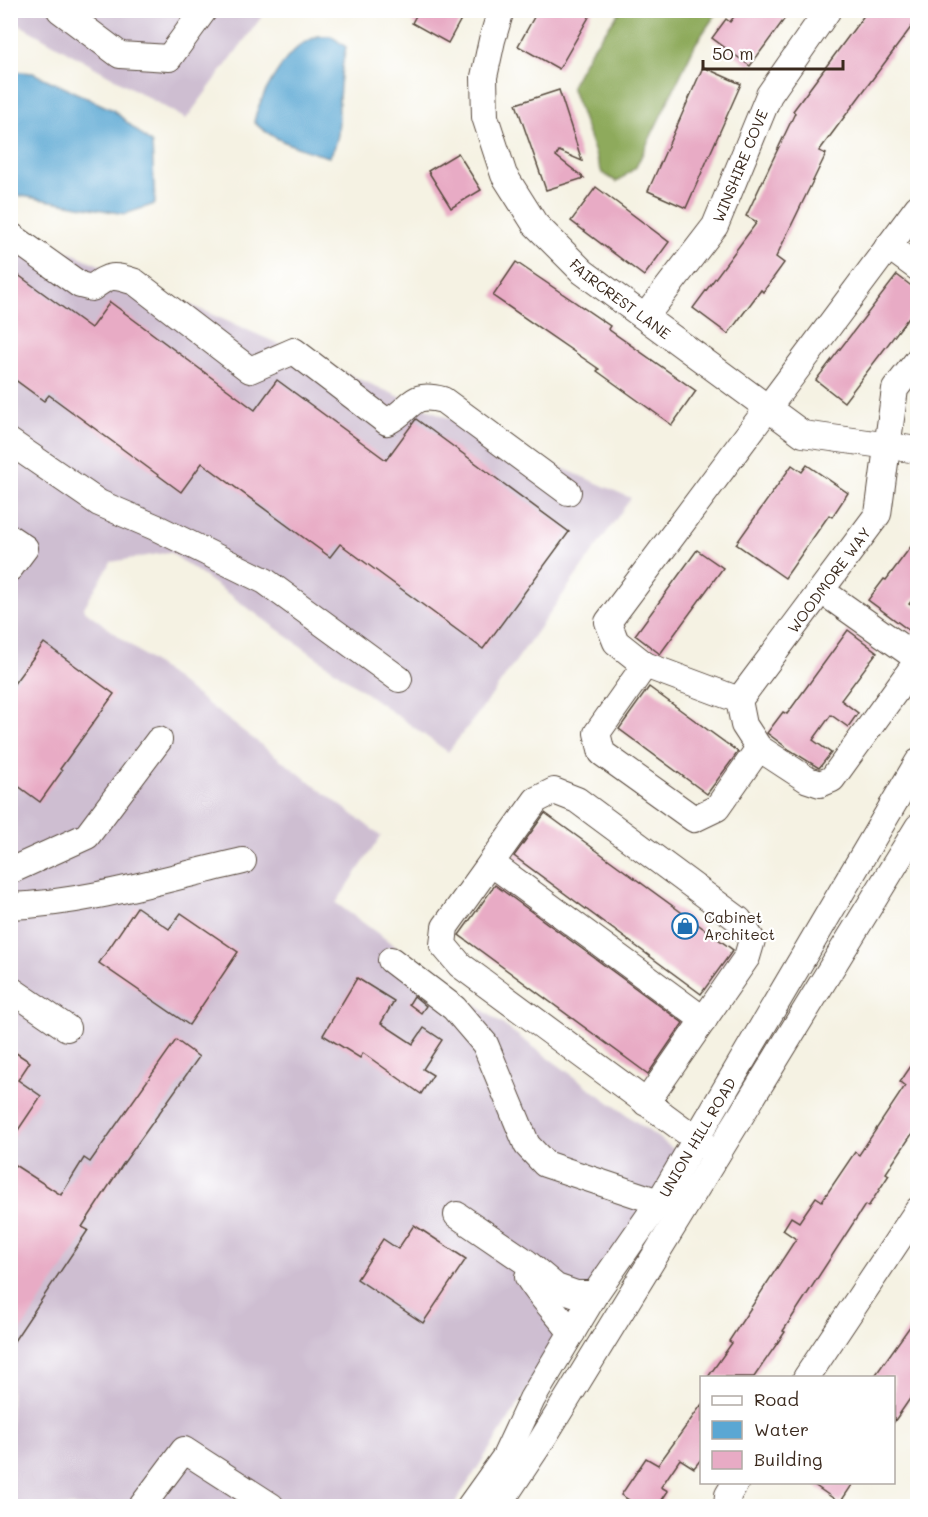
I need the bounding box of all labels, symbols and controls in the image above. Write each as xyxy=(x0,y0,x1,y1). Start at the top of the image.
scale bar xyxy=(703,33,842,71)
text: 50 m xyxy=(712,41,754,65)
street label: WINSHIRE COVE xyxy=(708,106,772,225)
street label: FAIRCREST LANE xyxy=(565,254,675,344)
street label: WOODMORE WAY xyxy=(783,523,875,637)
place label: Cabinet Architect xyxy=(704,907,775,944)
shop icon: Cabinet Architect xyxy=(670,911,700,941)
street label: UNION HILL ROAD xyxy=(654,1074,740,1201)
legend xyxy=(700,1376,895,1484)
text: Road xyxy=(754,1387,799,1411)
text: Water xyxy=(754,1417,809,1441)
text: Building xyxy=(754,1447,822,1471)

